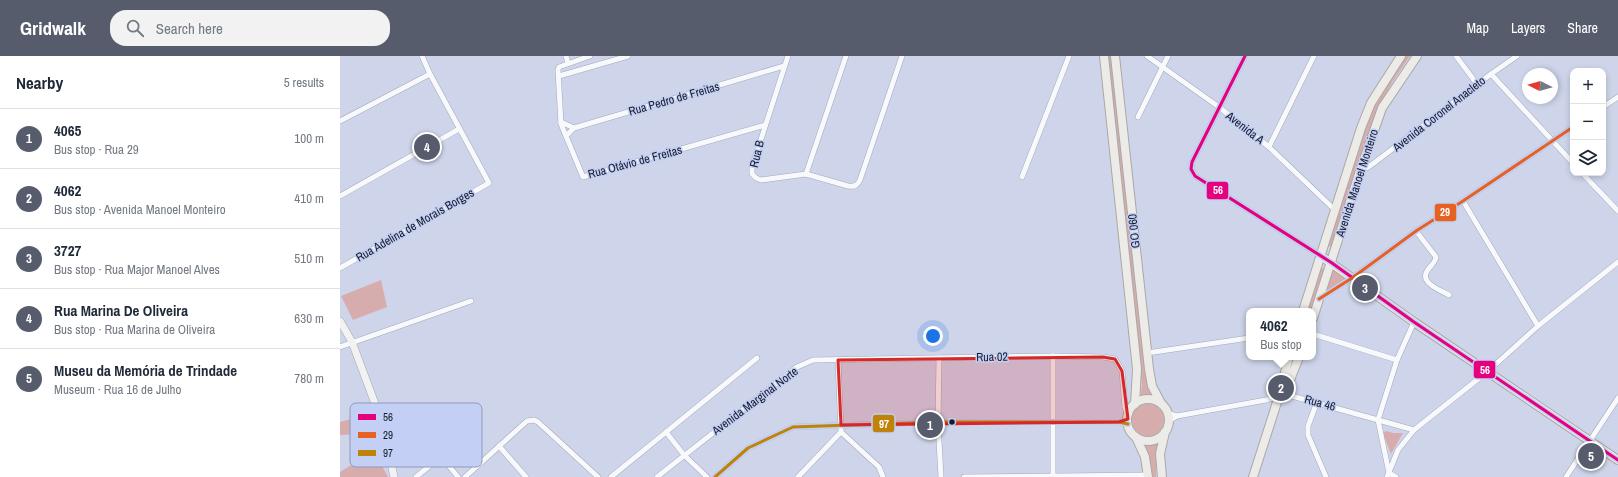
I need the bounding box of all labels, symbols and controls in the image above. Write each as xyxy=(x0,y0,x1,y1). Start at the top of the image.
search box xyxy=(110,10,390,46)
text: Gridwalk xyxy=(20,15,86,41)
icon: search xyxy=(124,17,146,39)
text: Search here xyxy=(156,18,223,39)
text: Map xyxy=(1467,19,1489,37)
text: Layers xyxy=(1511,19,1545,37)
text: Share xyxy=(1567,19,1598,37)
north arrow xyxy=(1522,68,1558,104)
map controls xyxy=(1570,68,1606,176)
button: + xyxy=(1570,68,1606,104)
text: Nearby xyxy=(16,71,63,94)
street label: Avenida Coronel Anacleto xyxy=(1389,73,1489,156)
text: 5 results xyxy=(284,74,324,91)
street label: Rua Pedro de Freitas xyxy=(627,78,721,120)
button: − xyxy=(1570,104,1606,140)
street label: Avenida A xyxy=(1222,107,1268,148)
text: 4065 xyxy=(54,120,81,141)
street label: Avenida Manoel Monteiro xyxy=(1332,127,1382,240)
text: 1 xyxy=(26,130,32,147)
text: 100 m xyxy=(294,130,324,147)
pin: 4 xyxy=(414,132,440,162)
street label: Rua B xyxy=(746,138,768,169)
button: layers xyxy=(1570,140,1606,176)
text: Bus stop · Rua 29 xyxy=(54,141,139,158)
street label: Rua Otávio de Freitas xyxy=(586,142,684,182)
text: 4062 xyxy=(54,180,81,201)
line badge: 56 xyxy=(1206,181,1229,200)
text: 56 xyxy=(1213,183,1223,197)
street label: Rua Adelina de Morais Borges xyxy=(353,185,477,265)
text: 2 xyxy=(26,190,32,207)
text: 410 m xyxy=(294,190,324,207)
text: Bus stop · Avenida Manoel Monteiro xyxy=(54,201,226,218)
line badge: 29 xyxy=(1434,203,1457,222)
text: 29 xyxy=(1440,205,1450,219)
street label: GO 060 xyxy=(1124,213,1144,249)
text: 3727 xyxy=(54,240,81,261)
text: 3 xyxy=(26,250,32,267)
text: 510 m xyxy=(294,250,324,267)
text: Bus stop · Rua Major Manoel Alves xyxy=(54,261,220,278)
pin: 3 xyxy=(1352,273,1378,303)
text: Rua Marina De Oliveira xyxy=(54,300,188,321)
popup xyxy=(1246,308,1316,360)
text: 4 xyxy=(26,310,32,327)
text: 630 m xyxy=(294,310,324,327)
text: 4062 xyxy=(1260,315,1288,336)
text: Bus stop · Rua Marina de Oliveira xyxy=(54,321,215,338)
your location xyxy=(923,326,943,346)
text: Bus stop xyxy=(1260,336,1302,353)
street label: Rua 02 xyxy=(976,349,1008,365)
text: Museu da Memória de Trindade xyxy=(54,360,237,381)
line badge: 56 xyxy=(1473,360,1496,379)
street label: Avenida Marginal Norte xyxy=(708,363,801,439)
text: 56 xyxy=(1480,363,1490,377)
text: 5 xyxy=(26,370,32,387)
text: 780 m xyxy=(294,370,324,387)
pin: 2 xyxy=(1268,373,1294,403)
text: Museum · Rua 16 de Julho xyxy=(54,381,181,398)
street label: Rua 46 xyxy=(1303,391,1337,415)
legend xyxy=(350,403,482,467)
text: 56 xyxy=(383,410,393,424)
pin: 1 xyxy=(917,410,943,440)
line badge: 97 xyxy=(872,414,895,433)
text: 97 xyxy=(879,417,889,431)
unlabelled marker xyxy=(947,417,957,427)
text: 29 xyxy=(383,428,393,442)
pin: 5 xyxy=(1578,441,1604,471)
text: 97 xyxy=(383,446,393,460)

